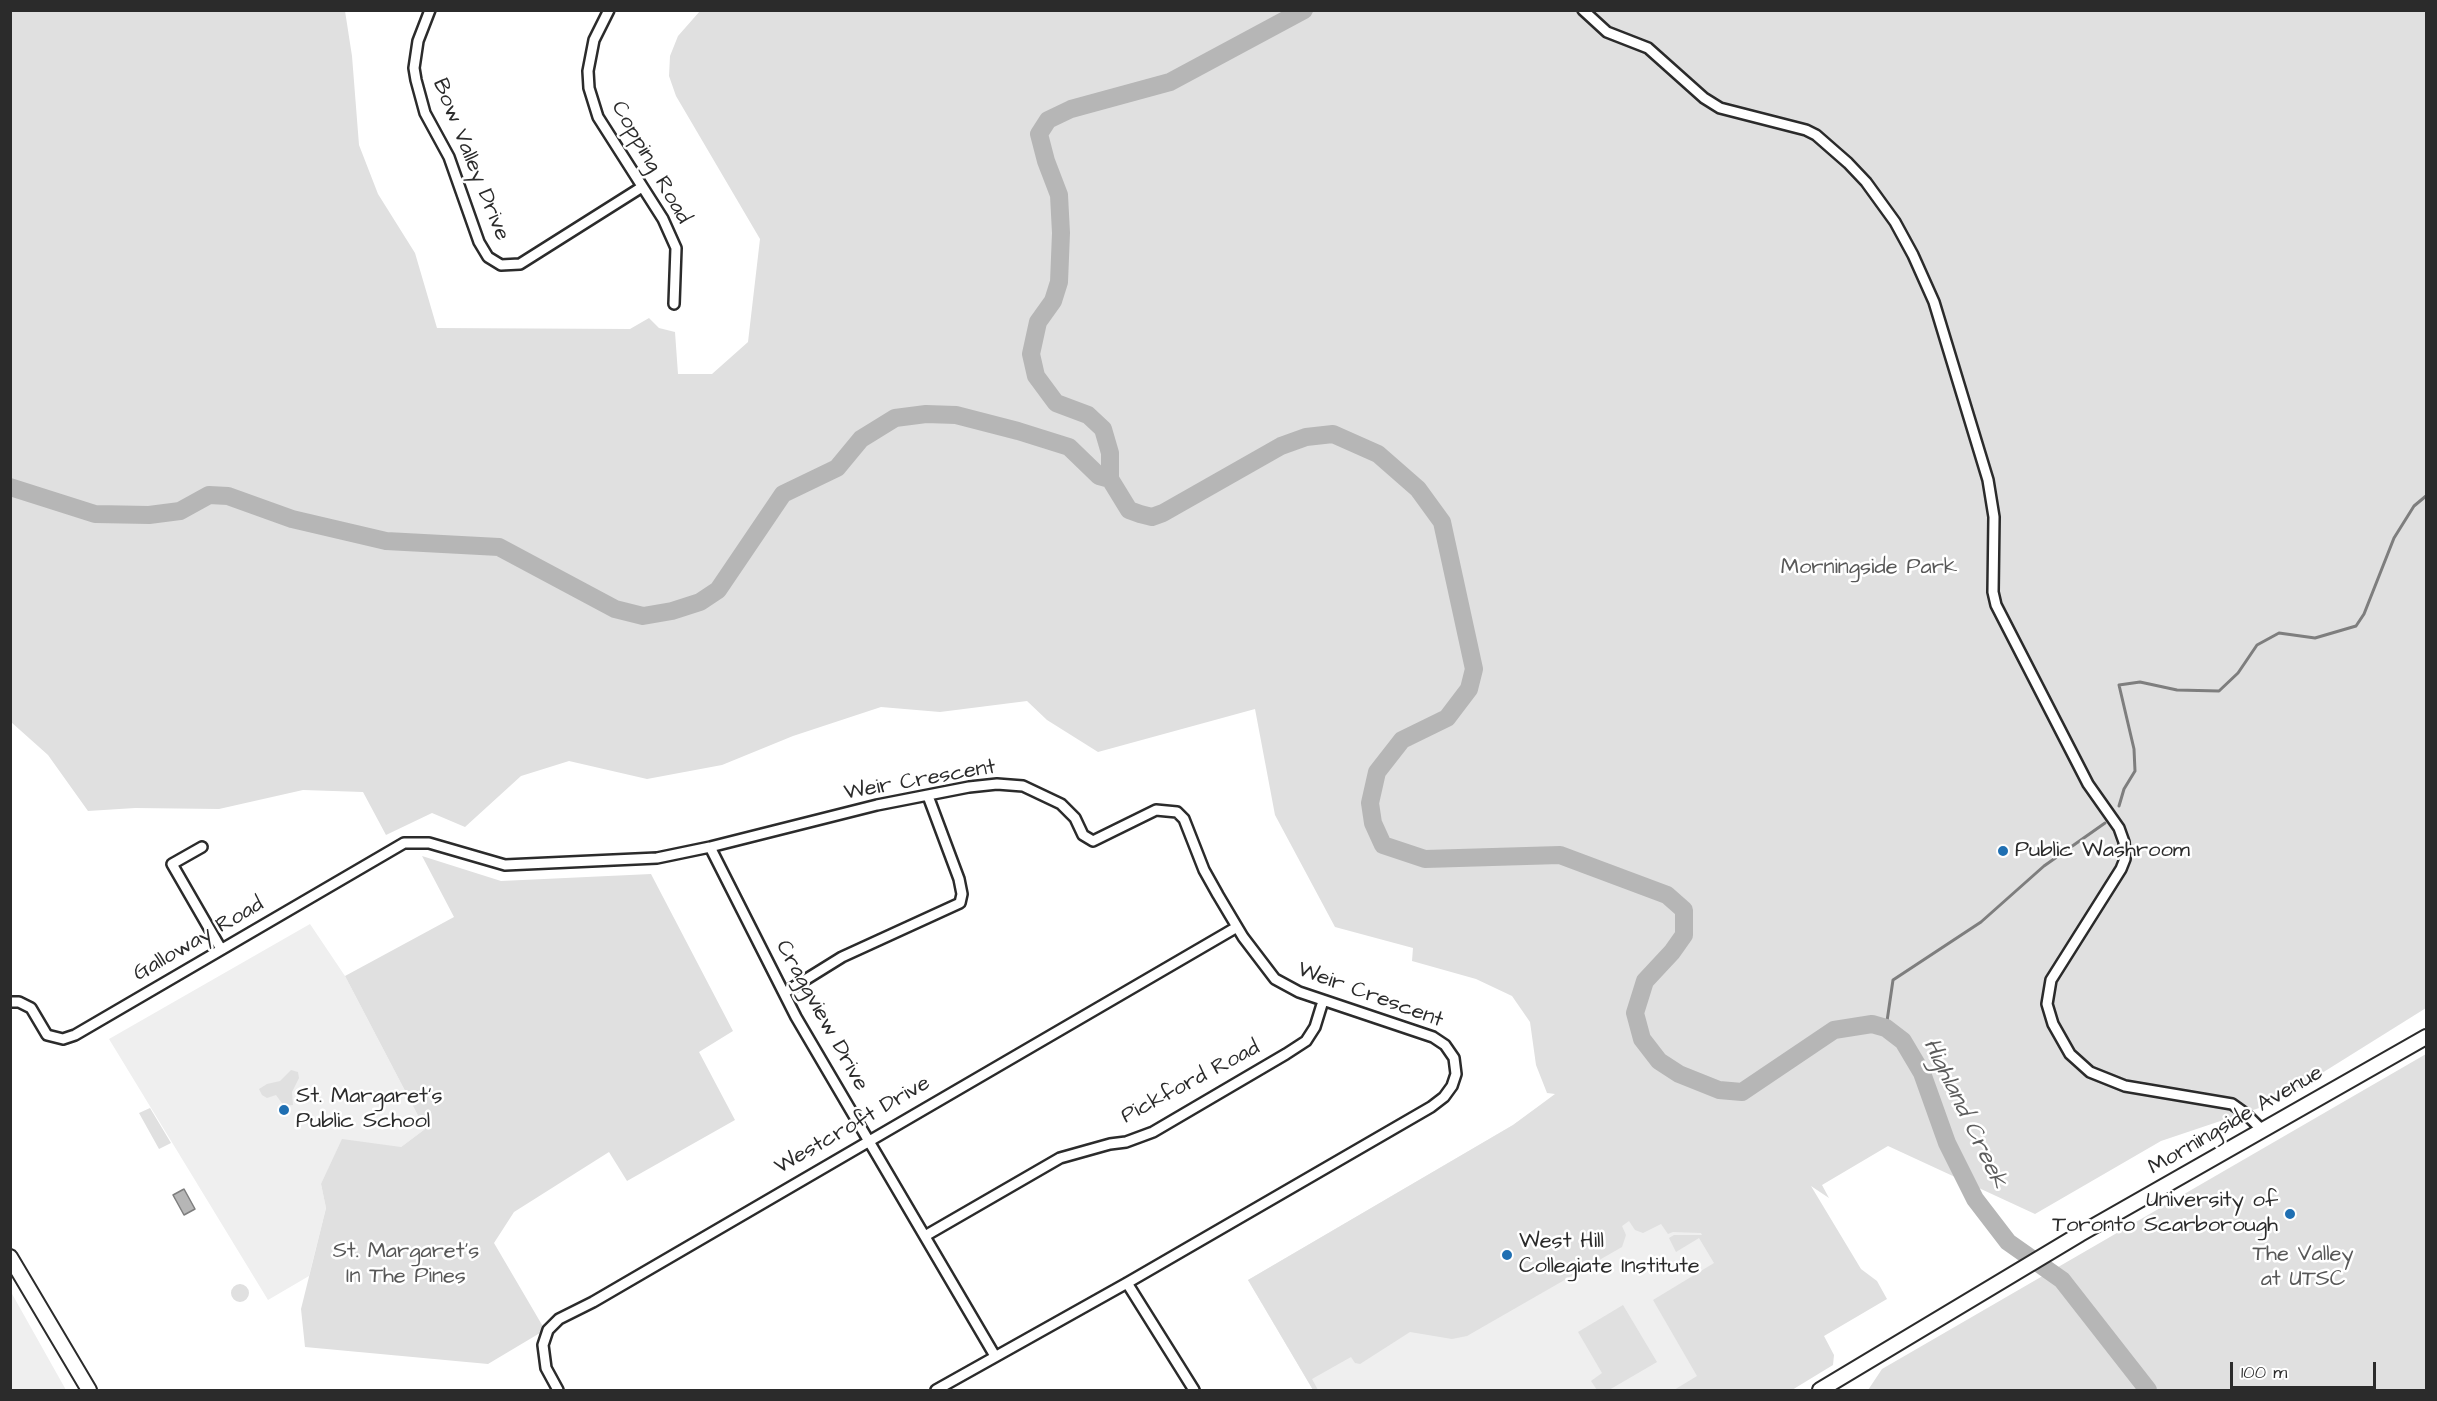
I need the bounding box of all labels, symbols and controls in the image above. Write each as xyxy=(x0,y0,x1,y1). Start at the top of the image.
street label: Bow Valley Drive xyxy=(425,75,515,245)
street label: Copping Road xyxy=(604,97,696,229)
park label: Morningside Park xyxy=(1781,555,1957,581)
street label: Weir Crescent xyxy=(842,755,998,807)
place label: Public Washroom xyxy=(2015,838,2190,864)
marker: Public Washroom xyxy=(1996,844,2010,858)
street label: Galloway Road xyxy=(129,892,269,988)
street label: Craggview Drive xyxy=(769,936,873,1096)
street label: Weir Crescent xyxy=(1293,957,1447,1035)
water label: Highland Creek xyxy=(1915,1034,2013,1194)
street label: Pickford Road xyxy=(1117,1035,1265,1131)
street label: Morningside Avenue xyxy=(2144,1060,2328,1182)
street label: Westcroft Drive xyxy=(771,1071,935,1181)
place label: St. Margaret's Public School xyxy=(296,1084,443,1136)
marker: St. Margaret's Public School xyxy=(277,1103,291,1117)
place label: University of Toronto Scarborough xyxy=(2052,1188,2278,1240)
marker: University of Toronto Scarborough xyxy=(2283,1207,2297,1221)
place label: West Hill Collegiate Institute xyxy=(1519,1229,1700,1280)
park label: St. Margaret's In The Pines xyxy=(333,1239,479,1290)
park label: The Valley at UTSC xyxy=(2252,1242,2354,1294)
marker: West Hill Collegiate Institute xyxy=(1500,1248,1514,1262)
scale bar xyxy=(2233,1350,2378,1388)
text: 100 m xyxy=(2241,1360,2287,1385)

